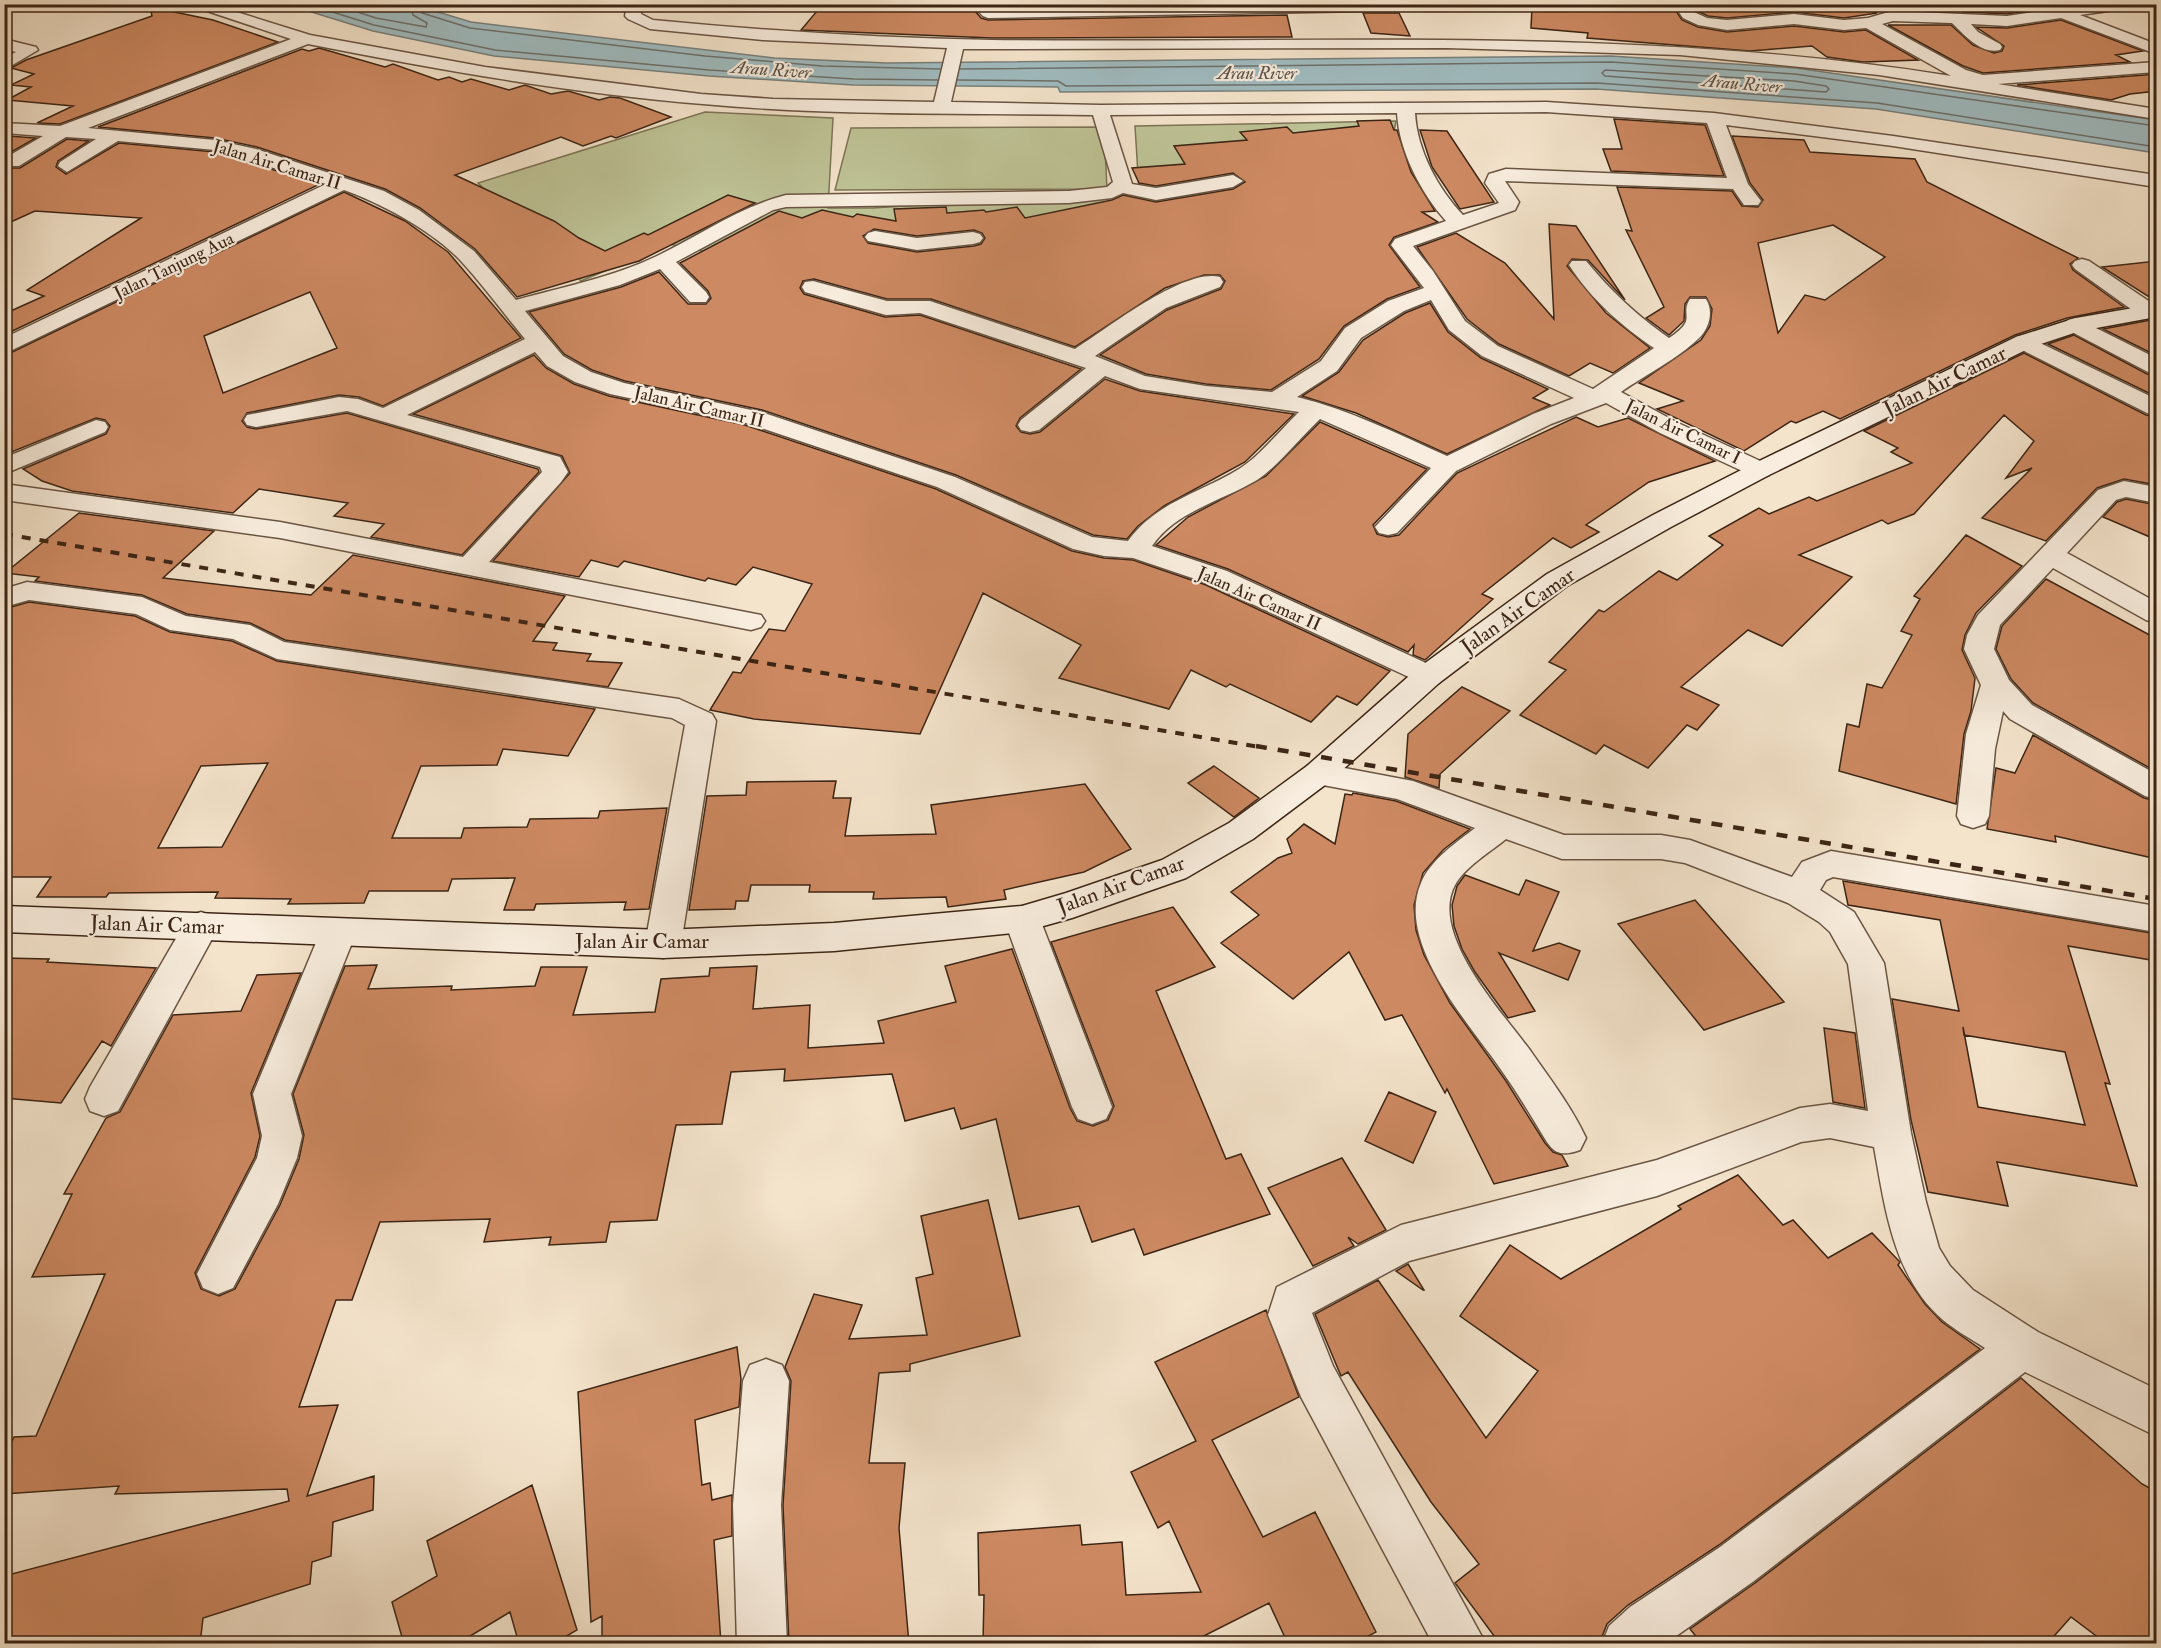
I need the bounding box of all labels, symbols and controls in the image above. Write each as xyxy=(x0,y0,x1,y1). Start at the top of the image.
water label: Arau River xyxy=(728,56,813,84)
water label: Arau River xyxy=(1215,62,1298,85)
water label: Arau River xyxy=(1699,69,1784,99)
street label: Jalan Air Camar II xyxy=(209,134,344,195)
street label: Jalan Tanjung Aua xyxy=(109,227,238,305)
street label: Jalan Air Camar xyxy=(1878,339,2011,423)
street label: Jalan Air Camar II xyxy=(631,381,766,433)
street label: Jalan Air Camar I xyxy=(1621,394,1745,470)
street label: Jalan Air Camar II xyxy=(1193,561,1324,637)
street label: Jalan Air Camar xyxy=(1455,561,1581,661)
street label: Jalan Air Camar xyxy=(1053,849,1189,921)
street label: Jalan Air Camar xyxy=(89,909,225,941)
street label: Jalan Air Camar xyxy=(574,928,709,955)

